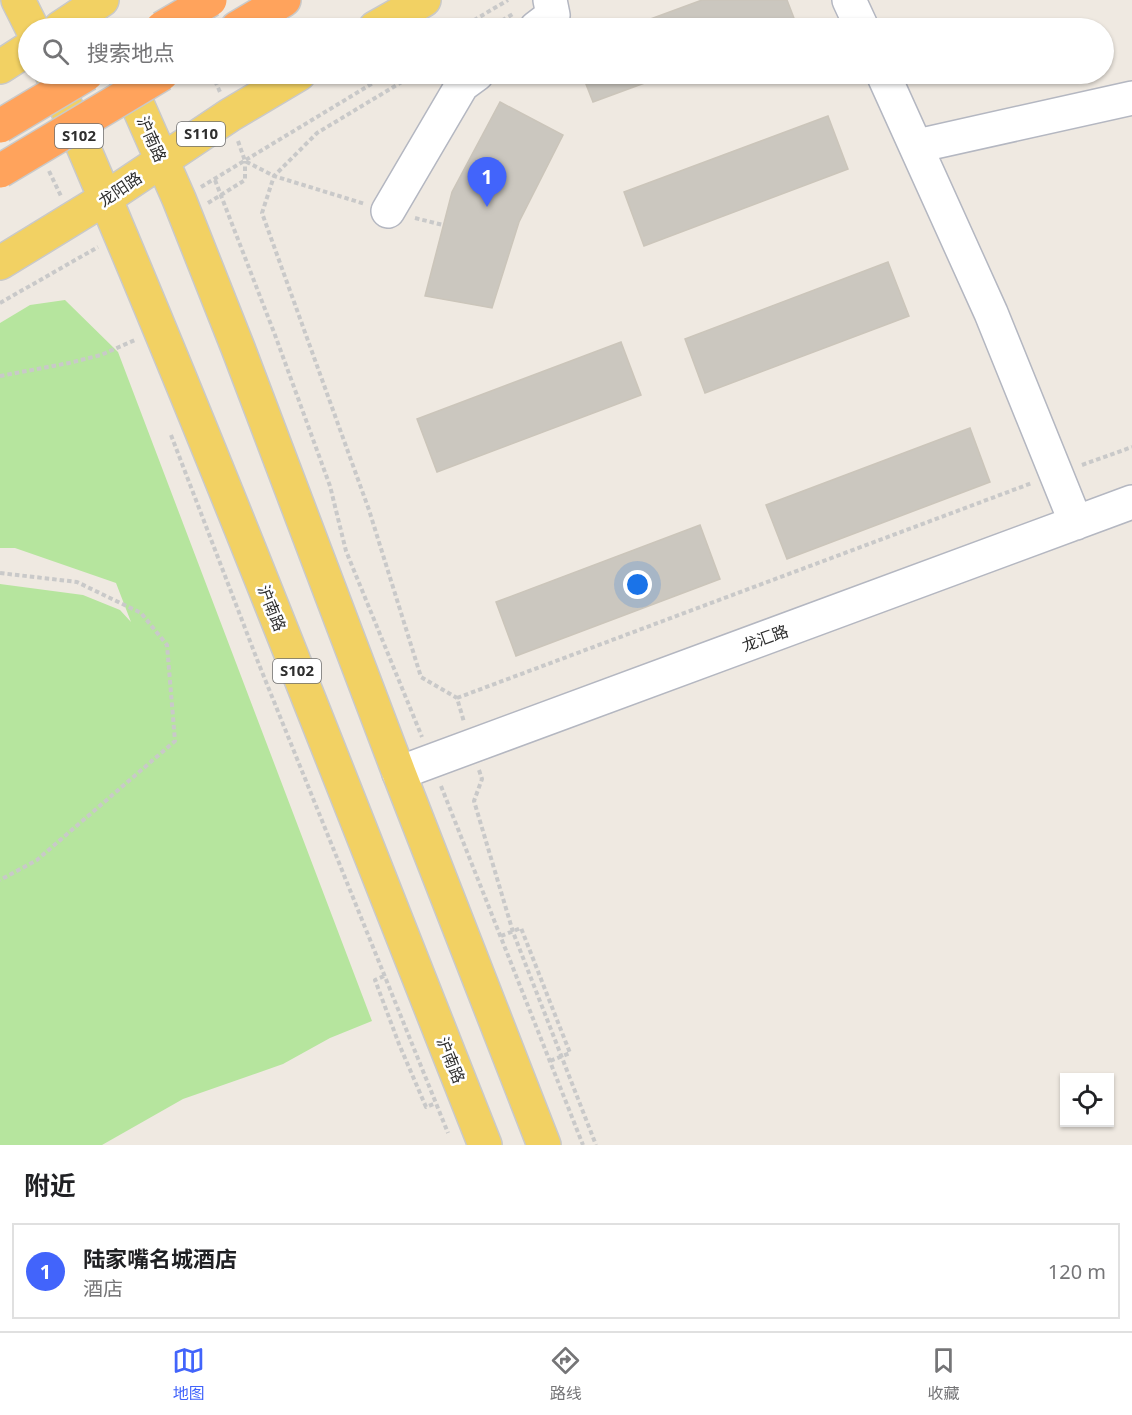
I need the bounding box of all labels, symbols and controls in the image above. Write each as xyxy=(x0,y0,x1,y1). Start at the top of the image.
search box xyxy=(18,18,1114,84)
icon: search xyxy=(39,35,72,68)
text: 搜索地点 xyxy=(87,37,175,67)
street label: 沪南路 xyxy=(132,113,172,165)
road number: S110 xyxy=(177,122,225,146)
road number: S102 xyxy=(55,124,103,148)
pin: 1 xyxy=(468,158,506,207)
street label: 龙阳路 xyxy=(94,166,146,212)
your location xyxy=(623,570,652,599)
street label: 沪南路 xyxy=(253,582,291,634)
street label: 龙汇路 xyxy=(739,619,791,657)
road number: S102 xyxy=(273,659,321,683)
street label: 沪南路 xyxy=(432,1034,470,1086)
map controls xyxy=(1060,1073,1114,1127)
button: locate xyxy=(1060,1073,1114,1127)
text: 附近 xyxy=(24,1167,76,1203)
text: 陆家嘴名城酒店 xyxy=(83,1243,237,1273)
text: 1 xyxy=(40,1258,51,1285)
text: 120 m xyxy=(1048,1258,1106,1285)
text: 酒店 xyxy=(83,1275,123,1302)
tab: 地图 xyxy=(172,1344,205,1404)
tab: 路线 xyxy=(549,1344,582,1404)
tab: 收藏 xyxy=(927,1344,960,1404)

